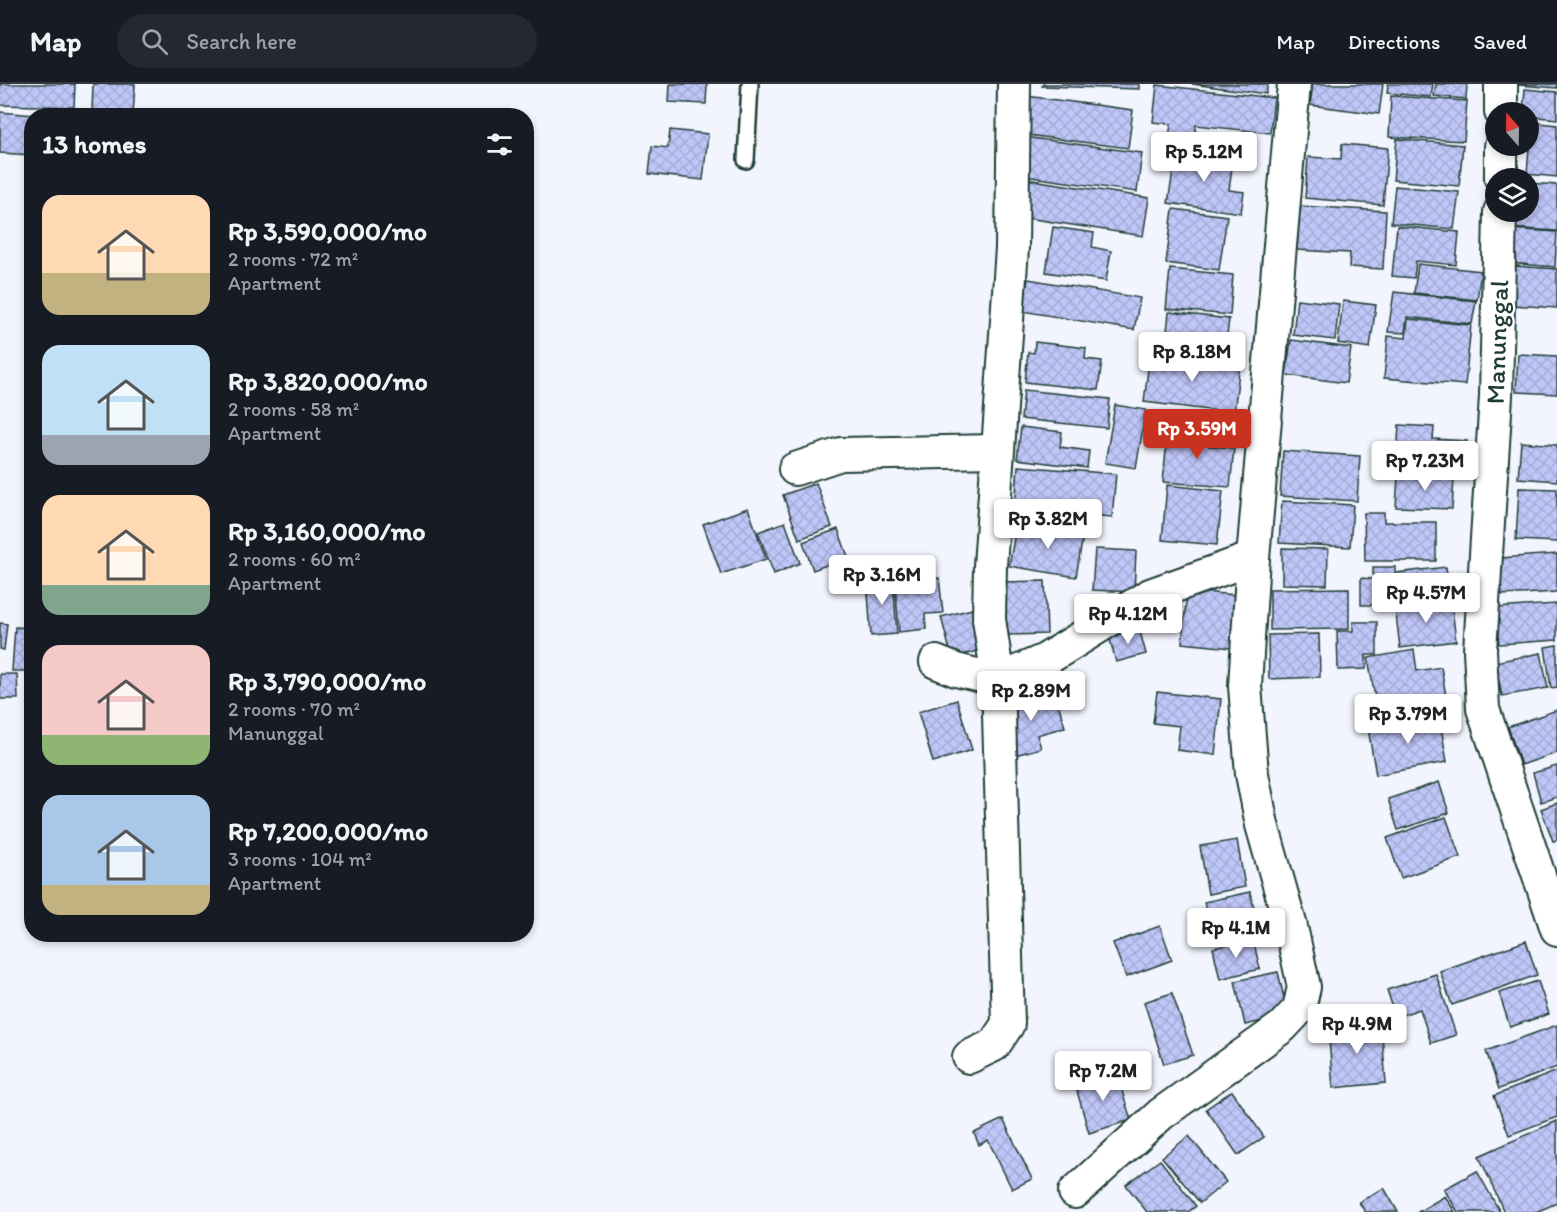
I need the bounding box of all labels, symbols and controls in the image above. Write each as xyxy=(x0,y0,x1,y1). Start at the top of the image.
search box xyxy=(117,14,537,68)
text: Map xyxy=(30,24,81,58)
icon: search xyxy=(138,25,171,58)
text: Search here xyxy=(186,28,297,55)
text: Map xyxy=(1277,29,1315,54)
text: Directions xyxy=(1348,29,1440,54)
text: Saved xyxy=(1473,29,1527,54)
north arrow xyxy=(1485,102,1539,156)
map controls xyxy=(1485,102,1539,222)
text: 13 homes xyxy=(42,128,146,160)
icon: filters xyxy=(483,128,516,161)
pin: Rp 5.12M xyxy=(1142,132,1266,183)
text: Rp 5.12M xyxy=(1165,139,1243,163)
button: layers xyxy=(1485,168,1539,222)
text: Rp 3,590,000/mo xyxy=(228,215,427,247)
icon: home xyxy=(90,219,162,291)
text: 2 rooms · 72 m² xyxy=(228,247,358,271)
text: Apartment xyxy=(228,271,321,295)
street label: Manunggal xyxy=(1479,279,1515,405)
pin: Rp 8.18M xyxy=(1130,332,1254,383)
text: Rp 8.18M xyxy=(1153,339,1232,363)
text: Rp 3,820,000/mo xyxy=(228,365,428,397)
icon: home xyxy=(90,369,162,441)
text: 2 rooms · 58 m² xyxy=(228,397,359,421)
pin: Rp 3.59M xyxy=(1135,409,1259,460)
text: Rp 3.59M xyxy=(1157,416,1237,440)
text: Apartment xyxy=(228,421,321,445)
pin: Rp 7.23M xyxy=(1363,441,1487,492)
text: Rp 7.23M xyxy=(1385,448,1465,472)
pin: Rp 3.82M xyxy=(986,499,1110,550)
text: Rp 3.82M xyxy=(1008,506,1088,530)
text: Rp 3,160,000/mo xyxy=(228,515,426,547)
icon: home xyxy=(90,519,162,591)
text: 2 rooms · 60 m² xyxy=(228,547,361,571)
pin: Rp 3.16M xyxy=(820,555,944,606)
text: Rp 3.16M xyxy=(843,562,921,586)
text: Apartment xyxy=(228,571,321,595)
pin: Rp 4.57M xyxy=(1364,573,1488,624)
text: Rp 4.57M xyxy=(1386,580,1466,604)
pin: Rp 4.12M xyxy=(1066,594,1190,645)
text: Rp 4.12M xyxy=(1088,601,1168,625)
text: Rp 3,790,000/mo xyxy=(228,665,426,697)
icon: home xyxy=(90,669,162,741)
pin: Rp 2.89M xyxy=(969,671,1093,722)
text: Rp 2.89M xyxy=(991,678,1071,702)
pin: Rp 3.79M xyxy=(1346,694,1470,745)
text: 2 rooms · 70 m² xyxy=(228,697,360,721)
text: Rp 3.79M xyxy=(1368,701,1448,725)
text: Manunggal xyxy=(228,721,324,745)
text: Rp 7,200,000/mo xyxy=(228,815,428,847)
icon: home xyxy=(90,819,162,891)
text: 3 rooms · 104 m² xyxy=(228,847,372,871)
text: Apartment xyxy=(228,871,321,895)
pin: Rp 4.1M xyxy=(1181,908,1291,959)
text: Rp 4.1M xyxy=(1201,915,1271,939)
pin: Rp 4.9M xyxy=(1302,1004,1412,1055)
text: Rp 4.9M xyxy=(1322,1011,1392,1035)
pin: Rp 7.2M xyxy=(1048,1051,1158,1102)
text: Rp 7.2M xyxy=(1069,1058,1137,1082)

